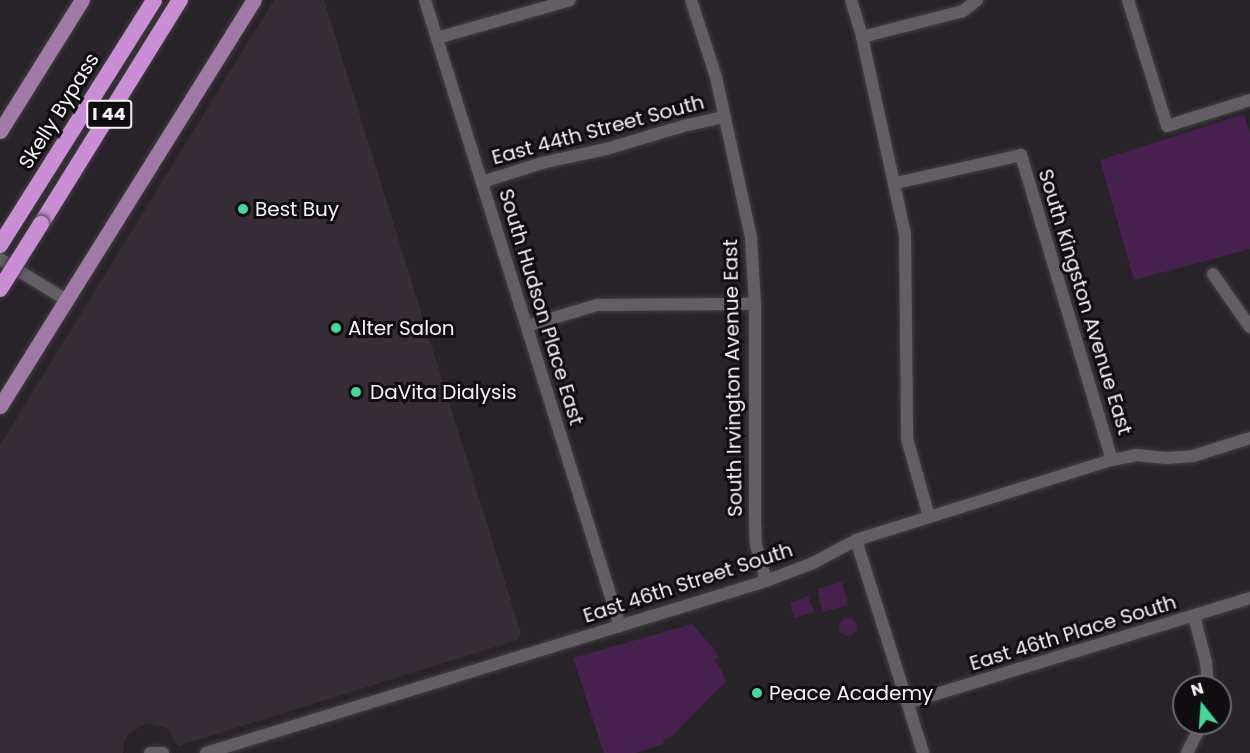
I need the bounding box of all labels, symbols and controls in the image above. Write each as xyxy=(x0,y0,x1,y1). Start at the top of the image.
street label: Skelly Bypass xyxy=(14,49,104,173)
street label: East 44th Street South xyxy=(489,90,707,170)
road number: I 44 xyxy=(85,99,133,129)
street label: South Kingston Avenue East xyxy=(1033,166,1137,438)
street label: South Hudson Place East xyxy=(494,186,588,428)
place label: Best Buy xyxy=(255,197,339,221)
marker: Best Buy xyxy=(236,202,250,216)
street label: South Irvington Avenue East xyxy=(719,239,747,517)
place label: Alter Salon xyxy=(348,316,455,340)
marker: Alter Salon xyxy=(329,321,343,335)
place label: DaVita Dialysis xyxy=(370,380,517,404)
marker: DaVita Dialysis xyxy=(347,383,365,401)
street label: East 46th Street South xyxy=(580,538,796,628)
street label: East 46th Place South xyxy=(967,590,1179,676)
north arrow xyxy=(1172,675,1232,735)
text: N xyxy=(1188,676,1206,702)
place label: Peace Academy xyxy=(769,681,933,705)
marker: Peace Academy xyxy=(750,686,764,700)

